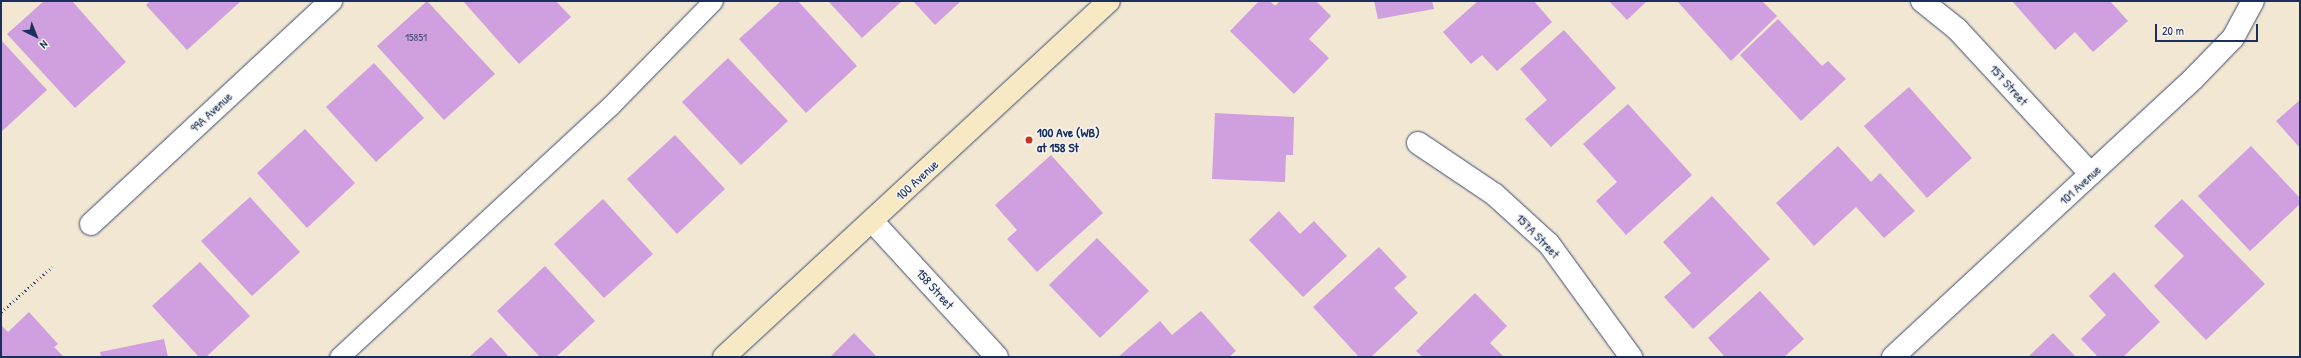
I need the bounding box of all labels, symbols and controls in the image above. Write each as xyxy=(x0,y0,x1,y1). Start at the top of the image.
north arrow xyxy=(16,16,56,56)
scale bar xyxy=(2157,16,2260,42)
text: 20 m xyxy=(2162,22,2184,39)
house number: 15851 xyxy=(405,30,427,44)
text: N xyxy=(37,38,51,52)
street label: 157 Street xyxy=(1987,61,2031,109)
street label: 99A Avenue xyxy=(187,89,235,135)
place label: 100 Ave (WB) at 158 St xyxy=(1037,125,1100,156)
marker: 100 Ave (WB) at 158 St xyxy=(1024,135,1034,145)
street label: 100 Avenue xyxy=(893,156,941,204)
street label: 101 Avenue xyxy=(2056,162,2104,208)
street label: 157A Street xyxy=(1513,210,1563,262)
street label: 158 Street xyxy=(913,266,957,312)

